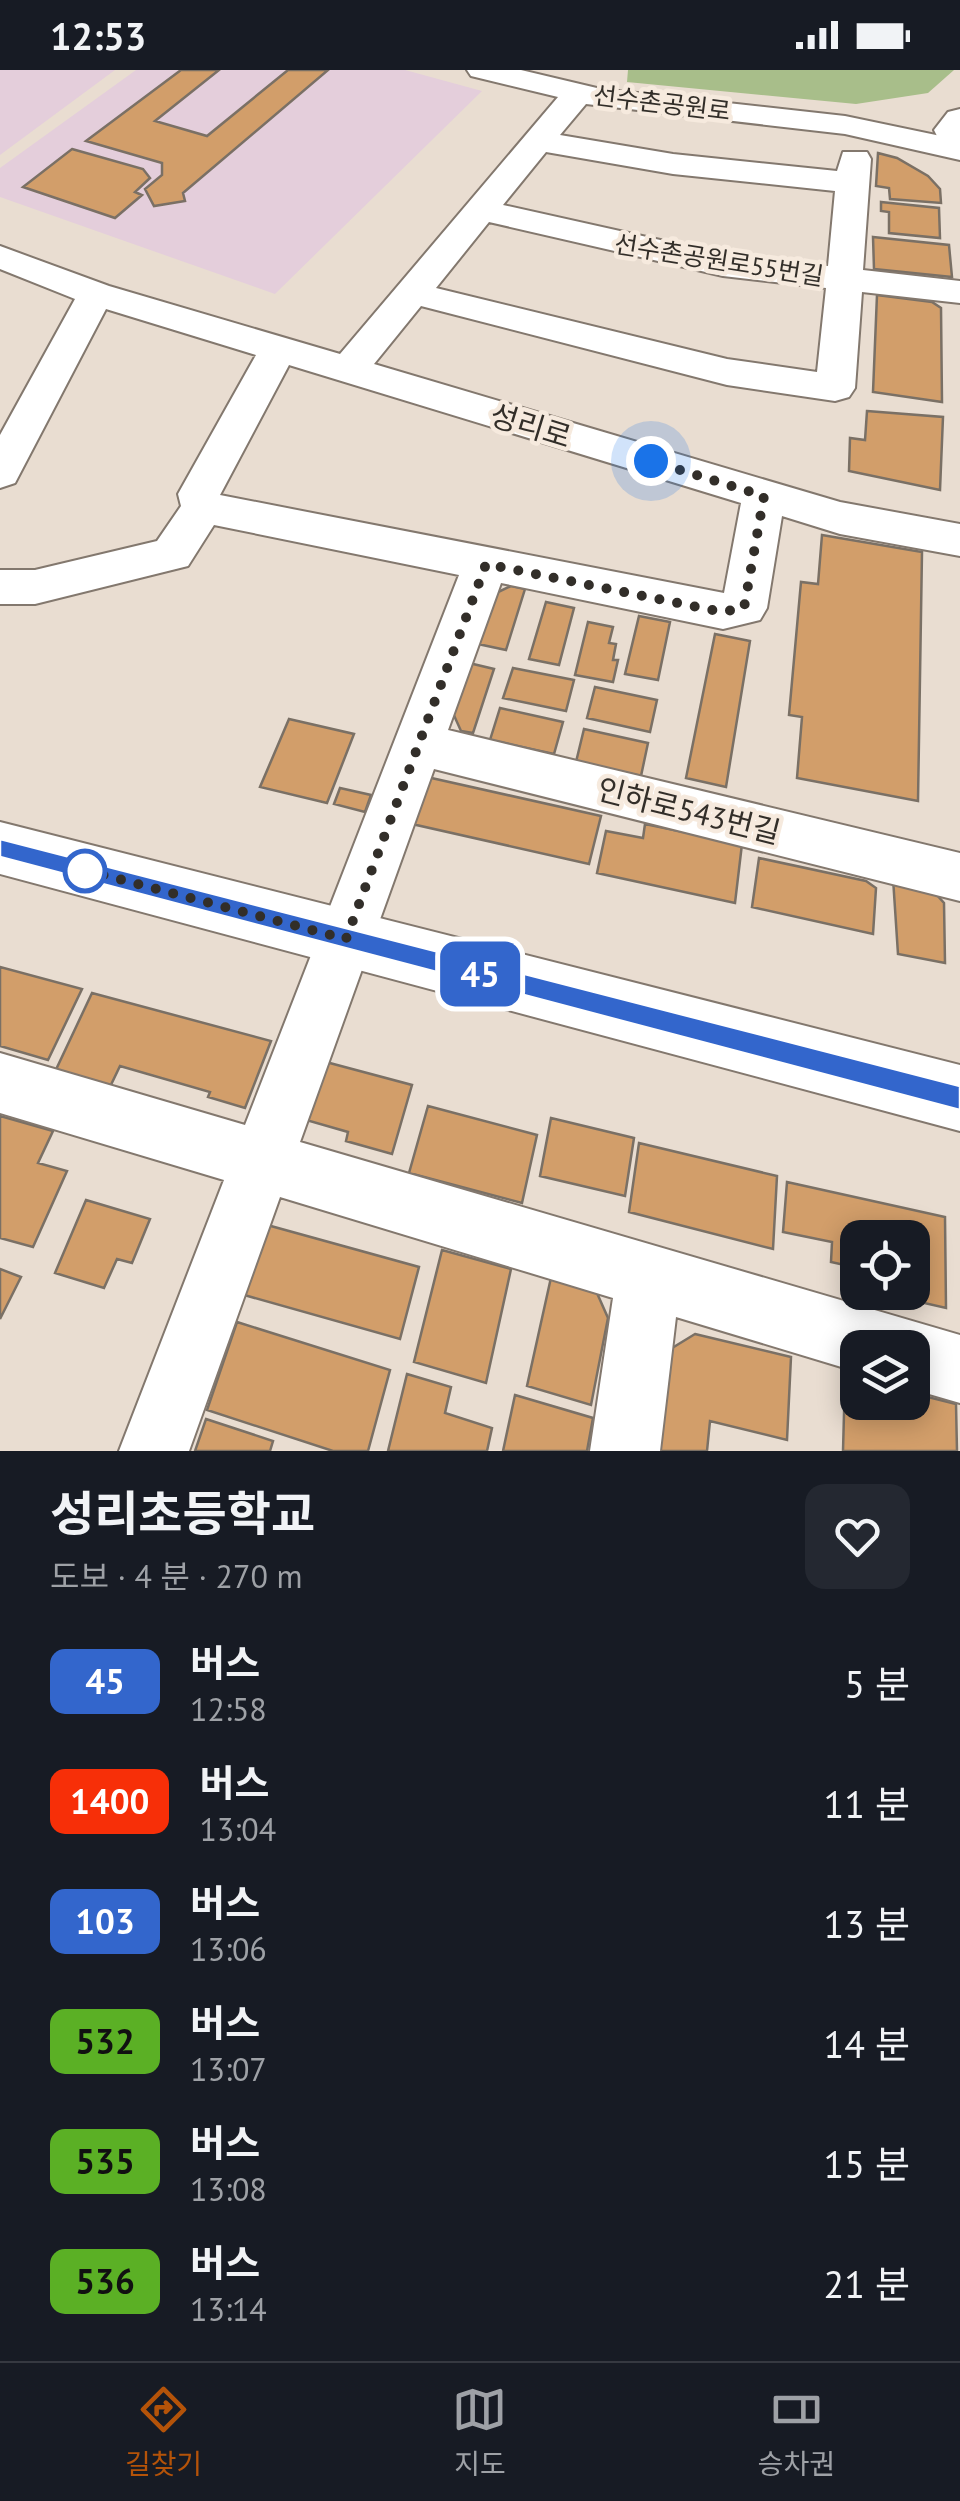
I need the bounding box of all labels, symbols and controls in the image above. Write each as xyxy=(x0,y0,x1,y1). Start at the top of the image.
text: 12:53 xyxy=(50,11,146,60)
street label: 선수촌공원로 xyxy=(592,79,732,127)
street label: 선수촌공원로55번길 xyxy=(612,228,826,292)
street label: 성리로 xyxy=(486,394,576,456)
your location xyxy=(626,436,676,486)
street label: 인하로543번길 xyxy=(594,768,784,852)
unlabelled marker xyxy=(64,850,106,892)
line badge: 45 xyxy=(435,942,525,1006)
text: 45 xyxy=(460,951,500,997)
map controls xyxy=(840,1220,930,1420)
button: locate xyxy=(840,1220,930,1310)
button: layers xyxy=(840,1330,930,1420)
text: 성리초등학교 xyxy=(50,1482,315,1544)
button: heart xyxy=(805,1484,910,1589)
text: 도보 · 4 분 · 270 m xyxy=(50,1555,302,1597)
text: 버스 xyxy=(190,1638,260,1687)
text: 45 xyxy=(85,1658,125,1704)
text: 5 분 xyxy=(844,1659,910,1708)
text: 12:58 xyxy=(190,1688,267,1730)
text: 버스 xyxy=(199,1758,269,1807)
text: 1400 xyxy=(70,1778,149,1824)
text: 11 분 xyxy=(823,1779,910,1828)
text: 13:04 xyxy=(199,1808,276,1850)
text: 버스 xyxy=(190,1878,260,1927)
text: 103 xyxy=(75,1898,135,1944)
text: 13 분 xyxy=(823,1899,910,1948)
text: 13:06 xyxy=(190,1928,267,1970)
text: 버스 xyxy=(190,1998,260,2047)
text: 532 xyxy=(75,2018,135,2064)
text: 14 분 xyxy=(823,2019,910,2068)
text: 13:07 xyxy=(190,2048,267,2090)
text: 버스 xyxy=(190,2118,260,2167)
text: 535 xyxy=(75,2138,135,2184)
text: 15 분 xyxy=(823,2139,910,2188)
text: 13:08 xyxy=(190,2168,267,2210)
text: 버스 xyxy=(190,2238,260,2287)
text: 536 xyxy=(75,2258,135,2304)
text: 21 분 xyxy=(823,2259,910,2308)
text: 13:14 xyxy=(190,2288,267,2330)
tab: 길찾기 xyxy=(125,2382,202,2482)
tab: 지도 xyxy=(452,2382,507,2482)
tab: 승차권 xyxy=(758,2382,835,2482)

